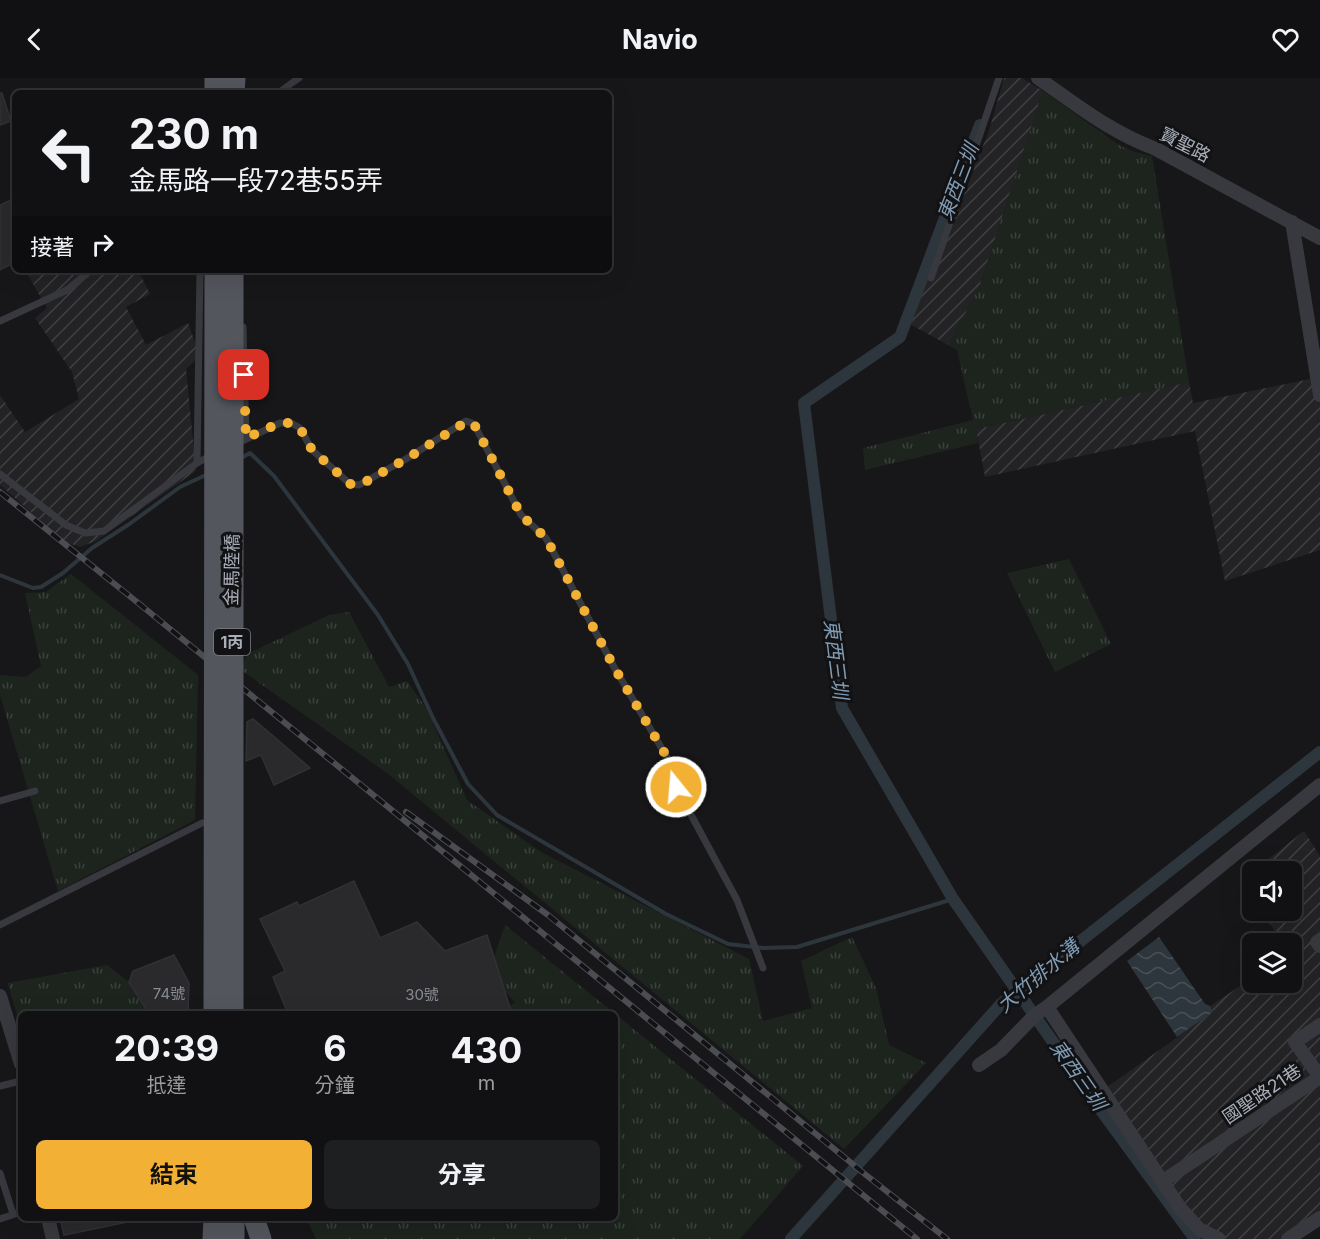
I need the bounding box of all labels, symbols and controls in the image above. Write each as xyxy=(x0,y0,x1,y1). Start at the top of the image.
icon: back xyxy=(18,23,51,56)
text: Navio xyxy=(622,23,698,56)
icon: heart xyxy=(1269,23,1302,56)
text: 230 m xyxy=(129,108,259,159)
icon: left xyxy=(30,114,108,192)
street label: 寶聖路 xyxy=(1156,123,1214,166)
water label: 東西三圳 xyxy=(932,138,985,224)
text: 金馬路一段72巷55弄 xyxy=(129,164,383,197)
icon: right xyxy=(86,228,119,261)
text: 接著 xyxy=(30,234,74,260)
pin xyxy=(218,349,269,400)
icon: arrive xyxy=(227,358,260,391)
street label: 金馬陸橋 xyxy=(220,534,243,606)
water label: 東西三圳 xyxy=(819,618,853,703)
road number: 1丙 xyxy=(214,629,250,655)
position arrow xyxy=(644,755,708,819)
map controls xyxy=(1242,861,1302,993)
button: sound xyxy=(1242,861,1302,921)
water label: 大竹排水溝 xyxy=(992,933,1086,1017)
button: layers xyxy=(1242,933,1302,993)
house number: 74號 xyxy=(153,984,185,1003)
house number: 30號 xyxy=(405,985,439,1004)
text: 20:39 xyxy=(114,1026,219,1070)
text: 6 xyxy=(323,1026,347,1070)
text: 430 xyxy=(450,1028,522,1072)
water label: 東西三圳 xyxy=(1045,1035,1112,1117)
street label: 國聖路21巷 xyxy=(1218,1060,1305,1128)
text: m xyxy=(478,1071,495,1095)
text: 抵達 xyxy=(146,1073,186,1097)
text: 分鐘 xyxy=(315,1073,355,1097)
button: 結束 xyxy=(36,1140,312,1209)
button: 分享 xyxy=(324,1140,600,1209)

